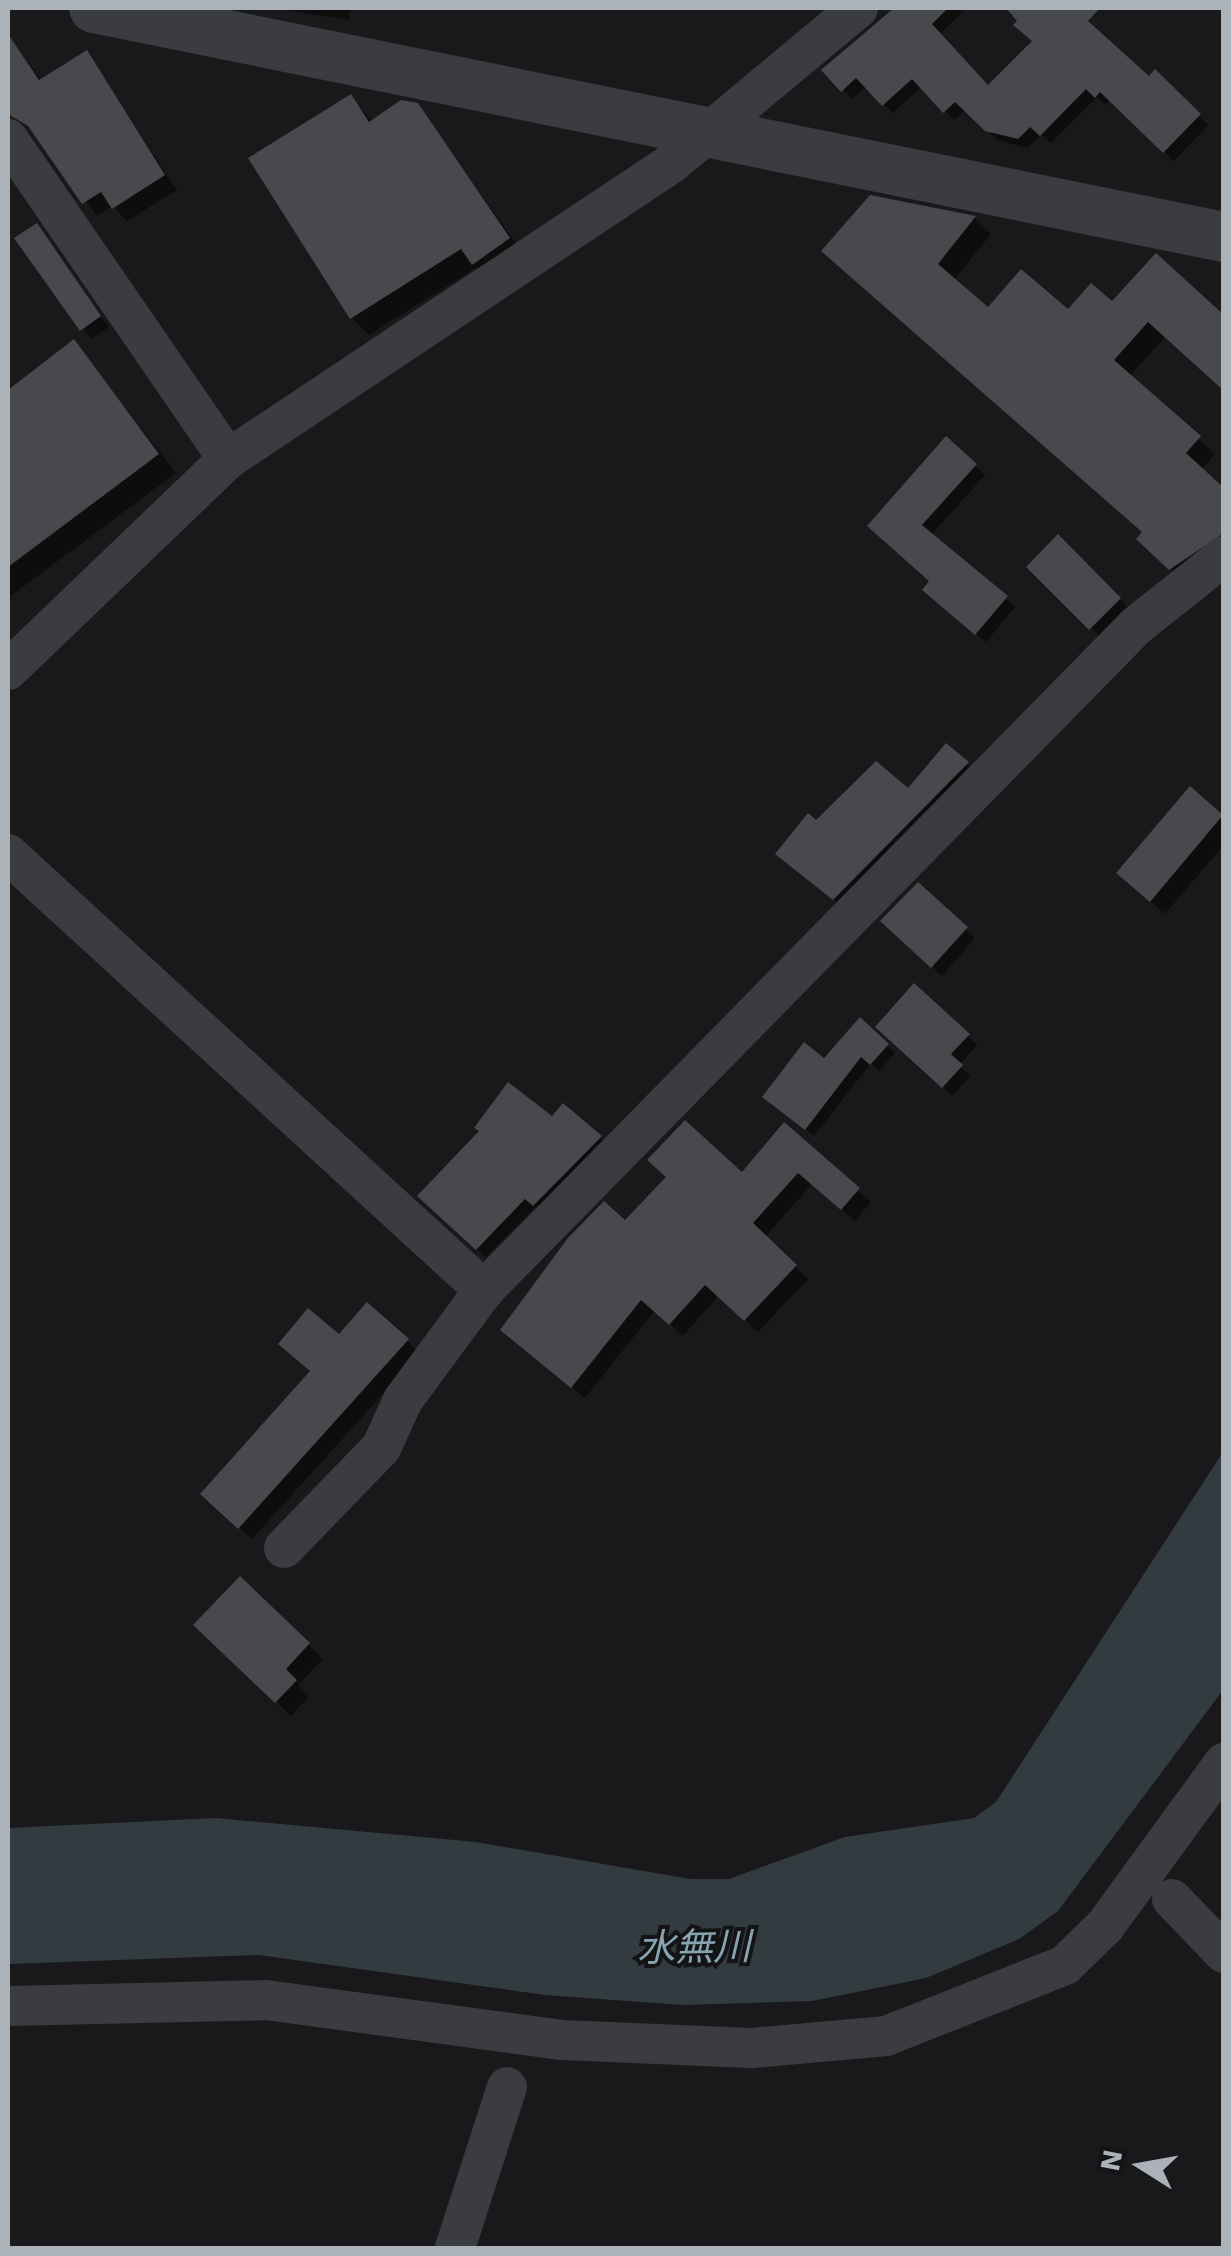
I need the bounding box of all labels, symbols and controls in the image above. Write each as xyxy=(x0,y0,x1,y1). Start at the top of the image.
water label: 水無川 xyxy=(637,1924,751,1972)
north arrow xyxy=(1091,2116,1191,2216)
text: N xyxy=(1093,2147,1129,2174)

